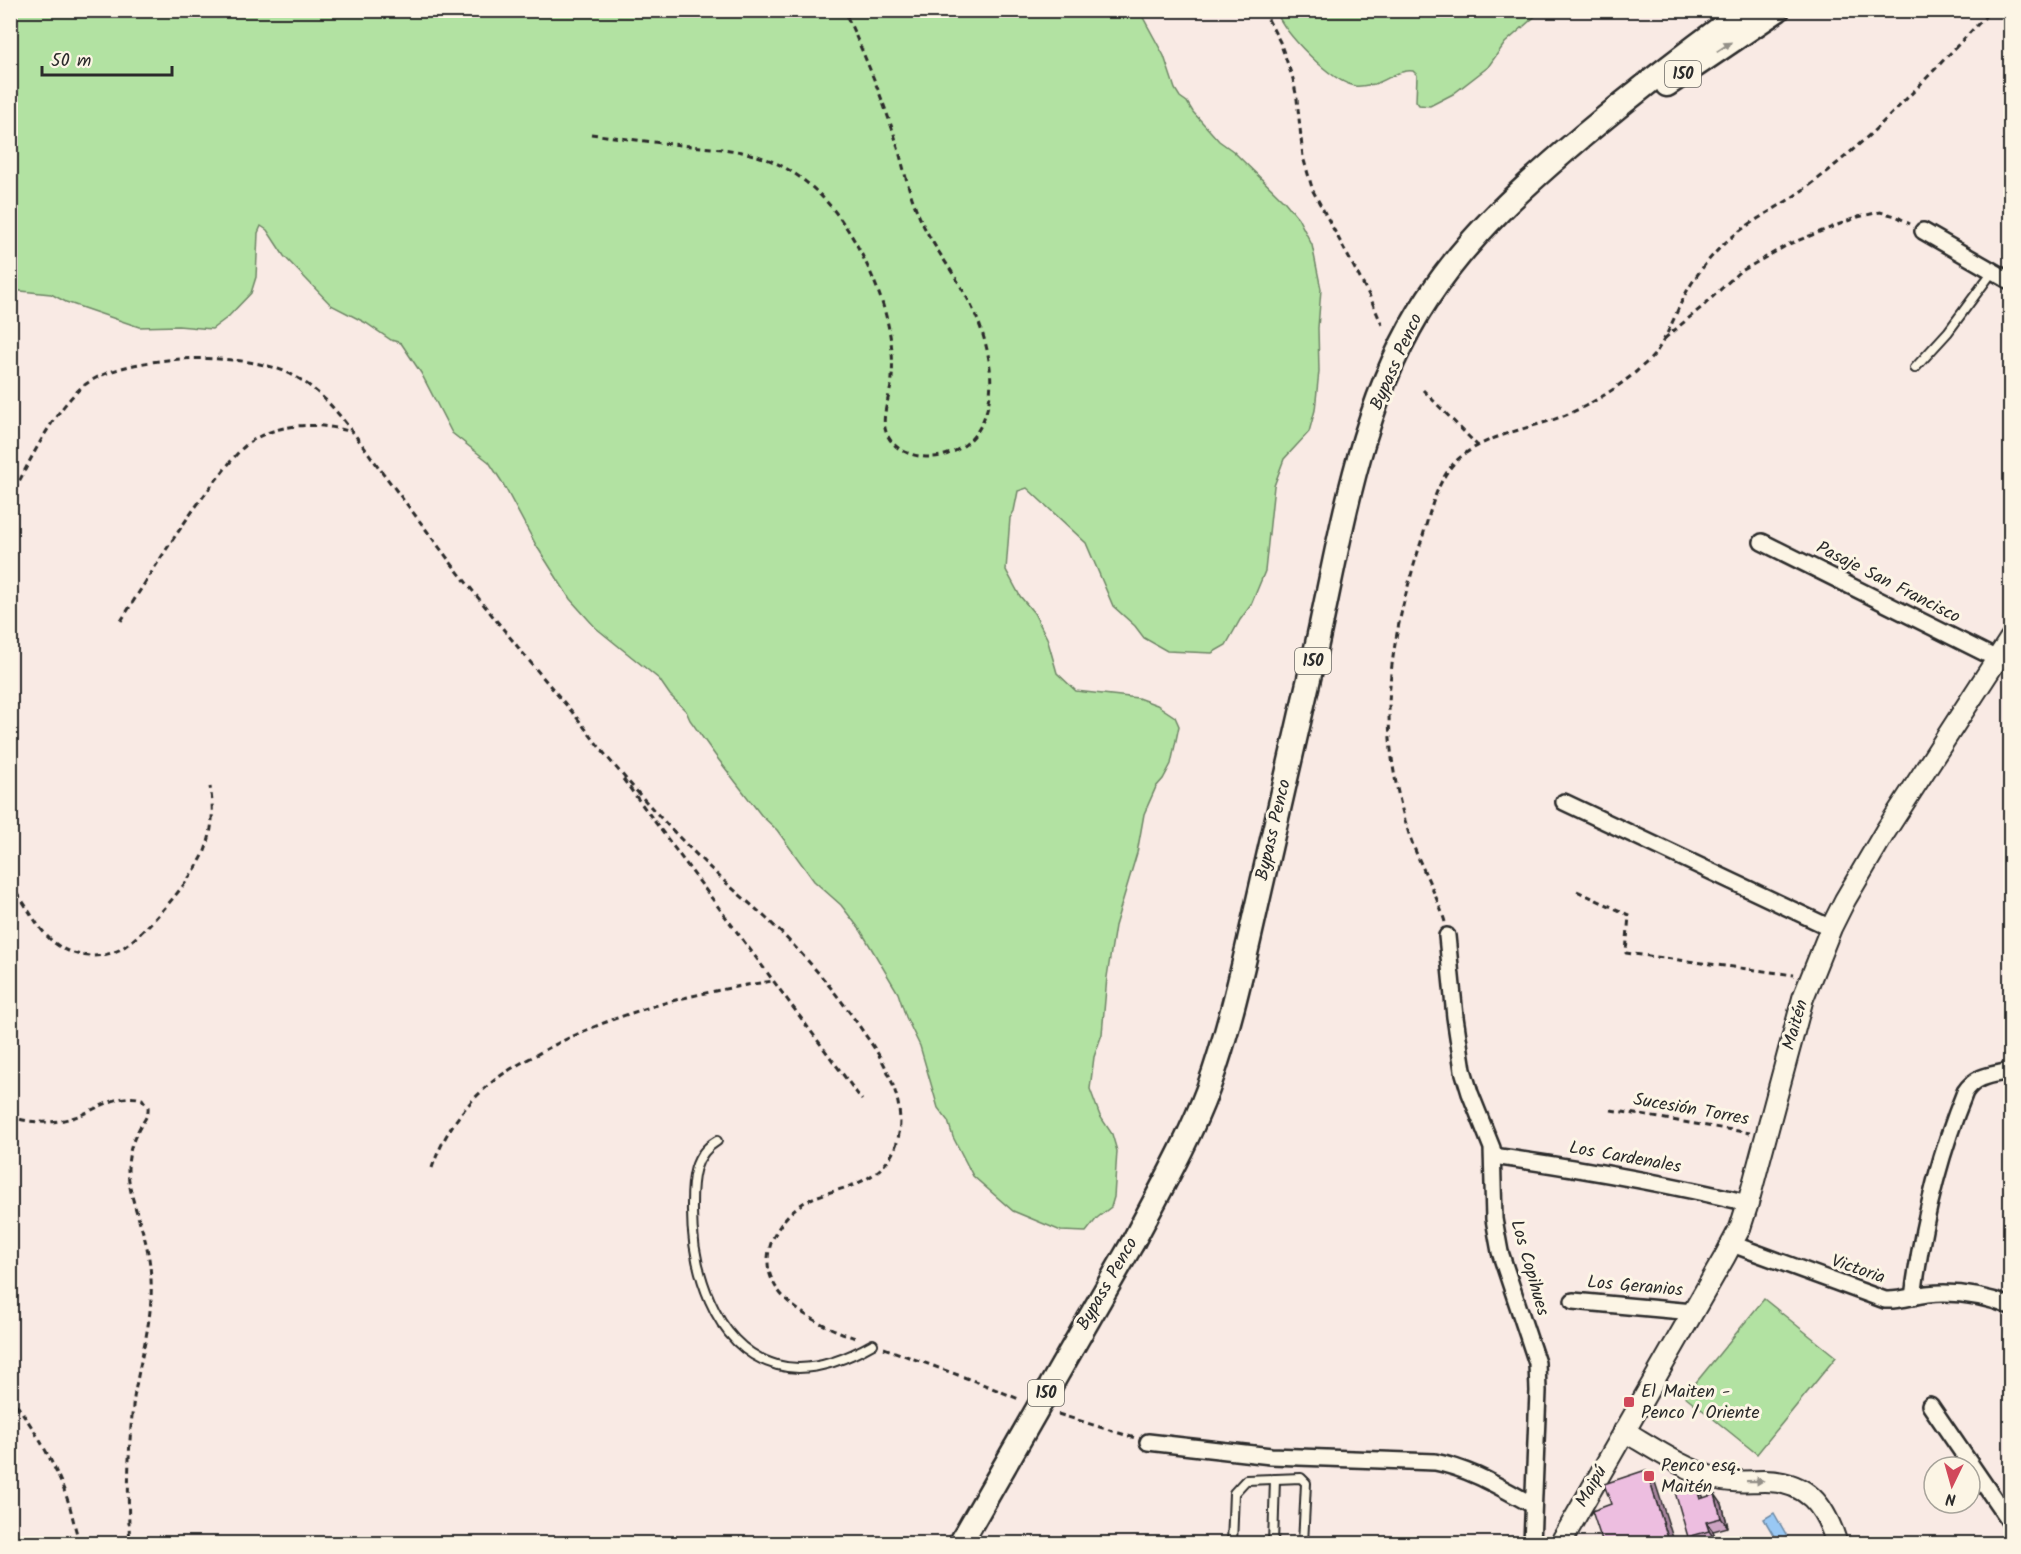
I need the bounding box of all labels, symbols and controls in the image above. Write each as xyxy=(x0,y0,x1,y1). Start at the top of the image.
scale bar xyxy=(42,39,172,77)
one-way arrow xyxy=(1716,42,1732,53)
text: 50 m xyxy=(51,47,91,76)
road number: 150 xyxy=(1665,61,1701,87)
street label: Bypass Penco xyxy=(1363,309,1431,415)
street label: Pasaje San Francisco xyxy=(1811,534,1965,632)
road number: 150 xyxy=(1295,648,1331,674)
street label: Bypass Penco xyxy=(1248,776,1300,884)
street label: Maitén xyxy=(1775,996,1817,1054)
street label: Sucesión Torres xyxy=(1631,1086,1751,1134)
street label: Los Cardenales xyxy=(1567,1134,1684,1182)
street label: Los Copihues xyxy=(1501,1217,1557,1320)
street label: Bypass Penco xyxy=(1070,1232,1146,1336)
street label: Victoria xyxy=(1827,1247,1889,1293)
street label: Los Geranios xyxy=(1586,1268,1684,1306)
place label: El Maiten - Penco / Oriente xyxy=(1641,1378,1759,1428)
road number: 150 xyxy=(1028,1380,1064,1406)
marker: El Maiten - Penco / Oriente xyxy=(1622,1395,1636,1409)
place label: Penco esq. Maitén xyxy=(1661,1452,1740,1502)
north arrow xyxy=(1922,1455,1982,1515)
street label: Maipú xyxy=(1568,1460,1616,1513)
marker: Penco esq. Maitén xyxy=(1642,1469,1656,1483)
one-way arrow xyxy=(1746,1476,1765,1486)
text: N xyxy=(1945,1486,1957,1511)

